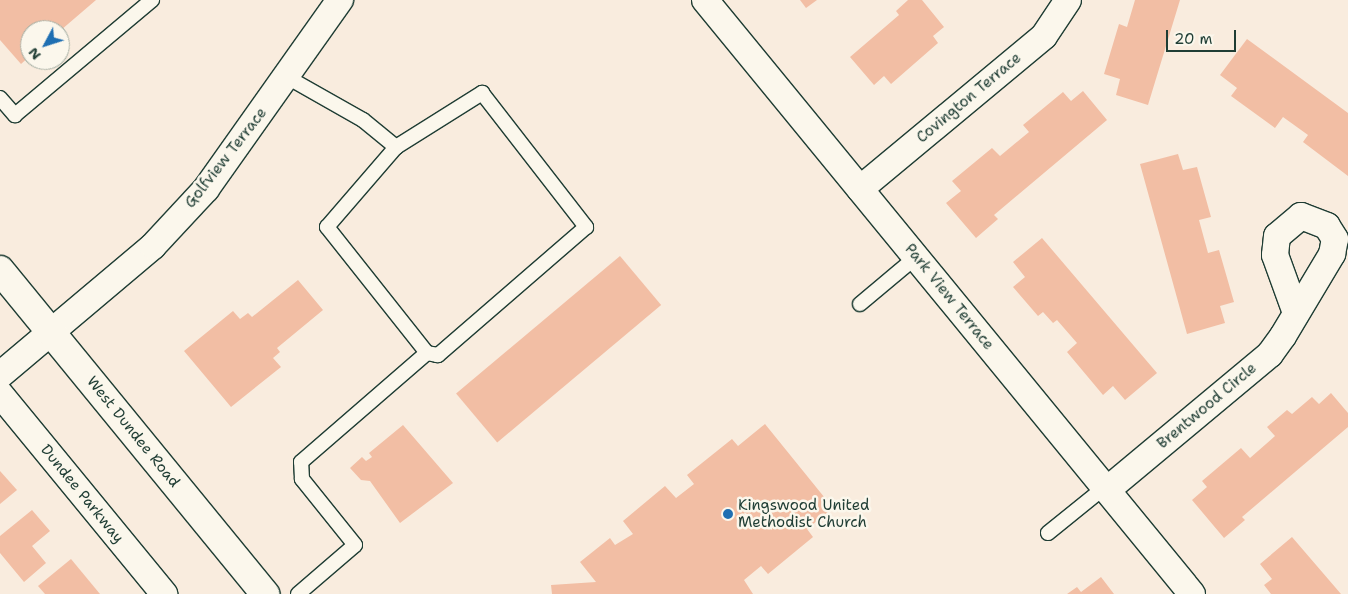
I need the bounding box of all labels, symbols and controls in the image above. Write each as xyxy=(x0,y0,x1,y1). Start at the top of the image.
north arrow xyxy=(20,20,70,70)
scale bar xyxy=(1168,20,1238,52)
text: 20 m xyxy=(1174,29,1213,49)
text: N xyxy=(24,44,45,64)
street label: Covington Terrace xyxy=(913,49,1025,147)
street label: Golfview Terrace xyxy=(181,104,271,212)
street label: Park View Terrace xyxy=(901,240,997,354)
street label: Brentwood Circle xyxy=(1154,359,1260,453)
street label: West Dundee Road xyxy=(83,373,183,491)
street label: Dundee Parkway xyxy=(37,441,127,547)
place label: Kingswood United Methodist Church xyxy=(738,496,870,531)
marker: Kingswood United Methodist Church xyxy=(722,508,734,520)

